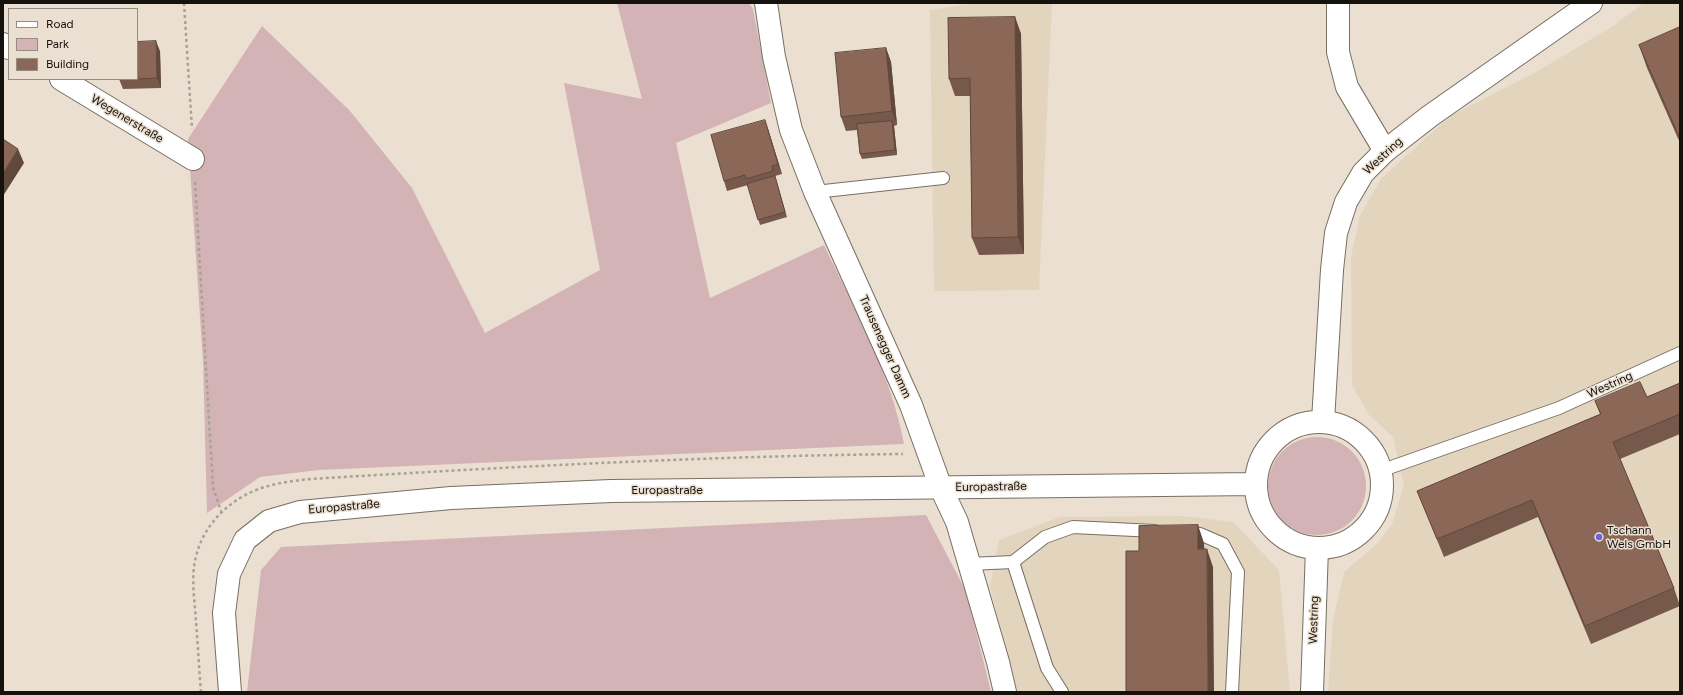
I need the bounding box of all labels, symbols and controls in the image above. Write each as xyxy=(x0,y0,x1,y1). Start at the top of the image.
legend xyxy=(8,8,138,80)
text: Road xyxy=(46,17,74,31)
text: Park xyxy=(46,37,69,51)
text: Building xyxy=(46,57,89,71)
street label: Wegenerstraße xyxy=(88,92,166,146)
street label: Westring xyxy=(1360,134,1406,178)
street label: Trausenegger Damm xyxy=(856,293,914,401)
street label: Westring xyxy=(1585,369,1635,401)
street label: Europastraße xyxy=(955,479,1027,495)
street label: Europastraße xyxy=(631,483,703,497)
street label: Europastraße xyxy=(308,497,380,517)
place label: Tschann Wels GmbH xyxy=(1607,523,1671,551)
marker: Tschann Wels GmbH xyxy=(1594,532,1604,542)
street label: Westring xyxy=(1306,596,1322,644)

